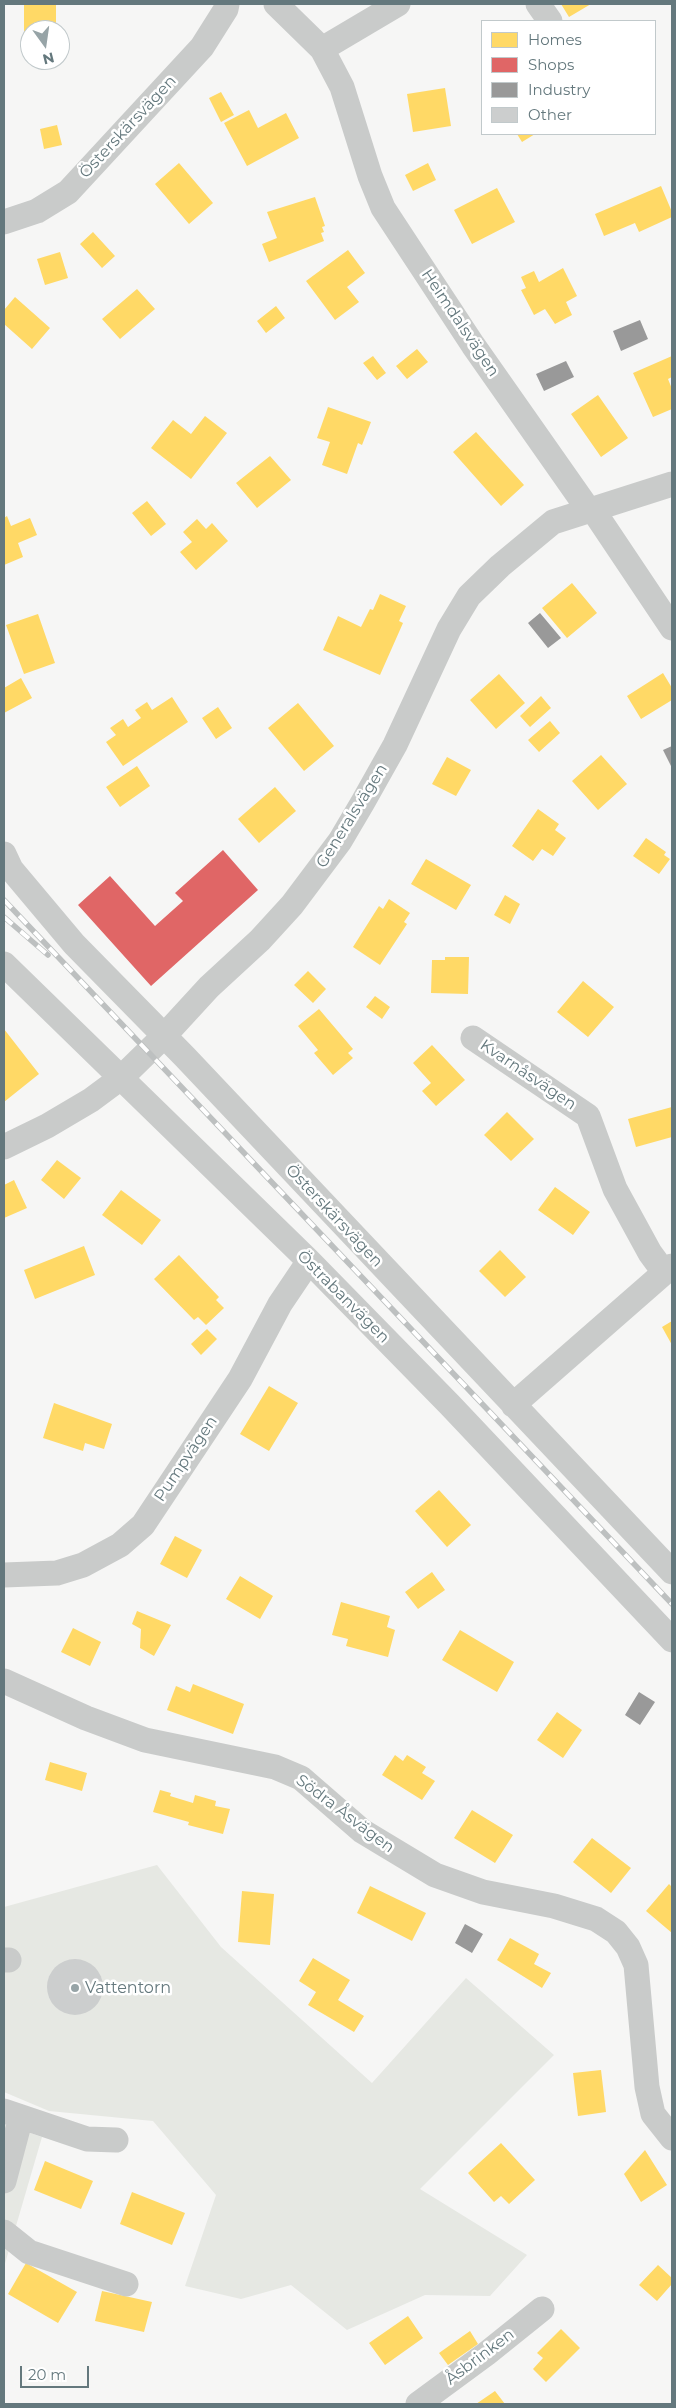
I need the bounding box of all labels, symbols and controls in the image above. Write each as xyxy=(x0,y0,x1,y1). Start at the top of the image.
north arrow xyxy=(20,20,70,70)
legend xyxy=(481,20,656,135)
text: Homes xyxy=(528,30,582,49)
text: N xyxy=(41,48,56,69)
text: Shops xyxy=(528,55,574,74)
street label: Österskärsvägen xyxy=(75,72,181,182)
text: Industry xyxy=(528,80,590,99)
text: Other xyxy=(528,105,572,124)
street label: Heimdalsvägen xyxy=(417,266,503,380)
street label: Generalsvägen xyxy=(312,760,392,872)
street label: Kvarnåsvägen xyxy=(476,1036,580,1114)
street label: Österskärsvägen xyxy=(281,1161,387,1271)
street label: Östrabanvägen xyxy=(293,1247,393,1347)
street label: Pumpvägen xyxy=(150,1413,222,1505)
street label: Södra Åsvägen xyxy=(292,1771,398,1857)
place label: Vattentorn xyxy=(85,1978,171,1998)
marker: Vattentorn xyxy=(69,1982,81,1994)
street label: Åsbrinken xyxy=(442,2325,518,2389)
scale bar xyxy=(22,2356,91,2388)
text: 20 m xyxy=(28,2365,66,2384)

